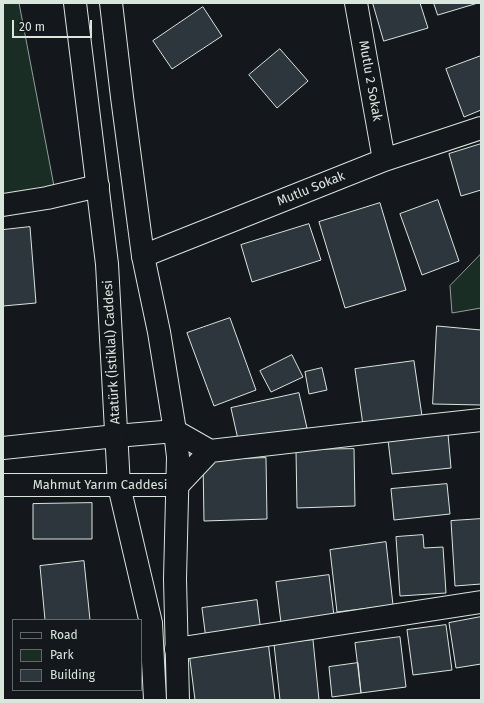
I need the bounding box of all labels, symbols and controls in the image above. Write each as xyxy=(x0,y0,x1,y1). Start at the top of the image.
scale bar xyxy=(14,12,94,38)
text: 20 m xyxy=(19,20,45,34)
street label: Mutlu 2 Sokak xyxy=(355,39,385,123)
street label: Mutlu Sokak xyxy=(275,168,347,210)
street label: Atatürk (İstiklal) Caddesi xyxy=(100,280,124,424)
street label: Mahmut Yarım Caddesi xyxy=(33,477,167,493)
legend xyxy=(12,619,142,691)
text: Road xyxy=(50,628,78,642)
text: Park xyxy=(50,648,74,662)
text: Building xyxy=(50,668,95,682)

